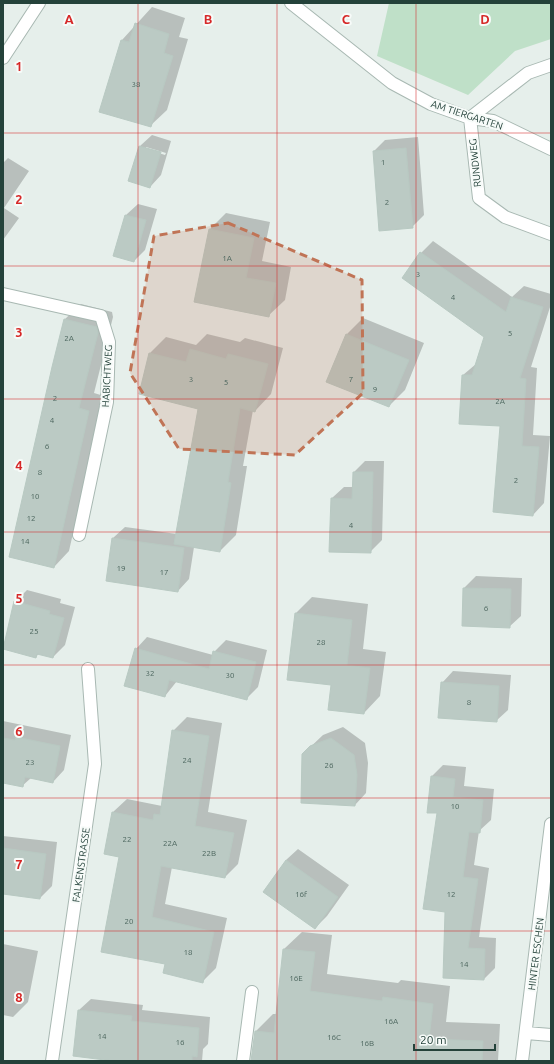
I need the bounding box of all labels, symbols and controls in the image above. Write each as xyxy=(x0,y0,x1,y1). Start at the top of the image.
text: A xyxy=(64,12,74,26)
text: B xyxy=(204,12,213,26)
text: C xyxy=(342,12,351,26)
text: D xyxy=(480,12,490,26)
text: 1 xyxy=(15,59,23,73)
house number: 38 xyxy=(131,80,141,89)
street label: AM TIERGARTEN xyxy=(430,98,504,132)
street label: RUNDWEG xyxy=(467,138,483,188)
house number: 1 xyxy=(381,158,385,167)
text: 2 xyxy=(15,192,23,206)
house number: 2 xyxy=(385,198,389,207)
house number: 1A xyxy=(222,254,233,263)
house number: 3 xyxy=(416,270,420,279)
house number: 4 xyxy=(451,293,456,302)
text: 3 xyxy=(15,325,23,339)
house number: 5 xyxy=(508,329,512,338)
house number: 2A xyxy=(64,334,75,343)
street label: HABICHTWEG xyxy=(100,344,114,408)
house number: 3 xyxy=(189,375,193,384)
house number: 7 xyxy=(349,375,353,384)
house number: 5 xyxy=(224,378,228,387)
house number: 9 xyxy=(373,385,377,394)
house number: 2 xyxy=(53,394,57,403)
house number: 2A xyxy=(495,397,506,406)
house number: 4 xyxy=(50,416,55,425)
house number: 6 xyxy=(45,442,50,451)
text: 4 xyxy=(15,458,23,472)
house number: 8 xyxy=(38,468,43,477)
house number: 2 xyxy=(514,476,518,485)
house number: 10 xyxy=(30,492,40,501)
house number: 12 xyxy=(26,514,36,523)
house number: 4 xyxy=(349,521,354,530)
house number: 14 xyxy=(20,537,30,546)
house number: 19 xyxy=(116,564,126,573)
house number: 17 xyxy=(159,568,169,577)
text: 5 xyxy=(15,591,23,605)
house number: 6 xyxy=(484,604,489,613)
house number: 25 xyxy=(29,627,39,636)
house number: 28 xyxy=(316,638,326,647)
house number: 32 xyxy=(145,669,155,678)
house number: 30 xyxy=(225,671,235,680)
house number: 8 xyxy=(467,698,472,707)
text: 6 xyxy=(15,724,23,738)
house number: 24 xyxy=(182,756,192,765)
house number: 23 xyxy=(25,758,35,767)
house number: 26 xyxy=(324,761,334,770)
house number: 10 xyxy=(450,802,460,811)
street label: FALKENSTRASSE xyxy=(70,827,92,903)
house number: 22 xyxy=(122,835,132,844)
house number: 22A xyxy=(163,839,178,848)
house number: 22B xyxy=(202,849,216,858)
text: 7 xyxy=(15,857,23,871)
house number: 16f xyxy=(295,890,308,899)
house number: 12 xyxy=(446,890,456,899)
house number: 20 xyxy=(124,917,134,926)
street label: HINTER ESCHEN xyxy=(526,917,546,991)
house number: 18 xyxy=(183,948,193,957)
house number: 14 xyxy=(459,960,469,969)
house number: 16E xyxy=(289,974,303,983)
text: 8 xyxy=(15,990,23,1004)
house number: 16A xyxy=(384,1017,399,1026)
scale bar xyxy=(414,1026,495,1052)
house number: 14 xyxy=(97,1032,107,1041)
house number: 16C xyxy=(327,1033,341,1042)
text: 20 m xyxy=(420,1033,447,1046)
house number: 16 xyxy=(175,1038,185,1047)
house number: 16B xyxy=(360,1039,374,1048)

